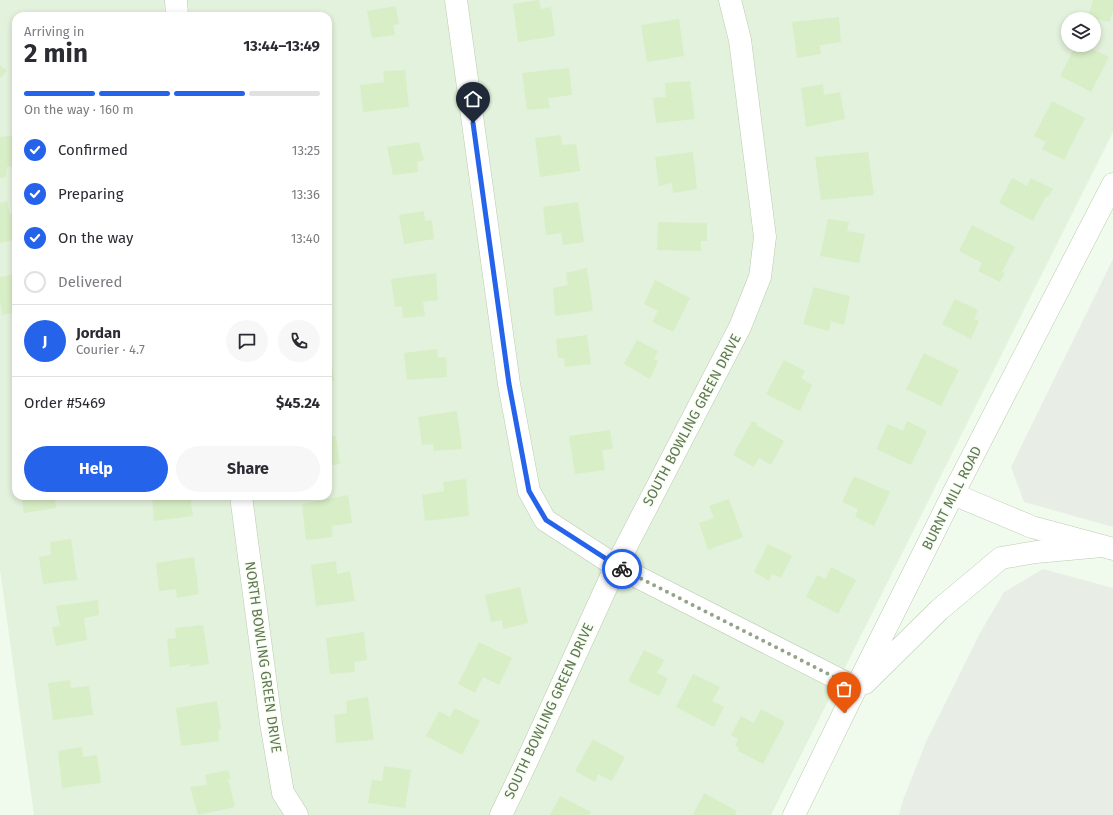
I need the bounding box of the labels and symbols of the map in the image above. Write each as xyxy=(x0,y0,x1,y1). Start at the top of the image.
pin xyxy=(456,82,490,123)
street label: SOUTH BOWLING GREEN DRIVE xyxy=(639,331,745,509)
street label: BURNT MILL ROAD xyxy=(918,443,986,553)
courier xyxy=(602,549,642,589)
street label: NORTH BOWLING GREEN DRIVE xyxy=(241,560,285,754)
street label: SOUTH BOWLING GREEN DRIVE xyxy=(501,620,597,802)
pin xyxy=(827,672,861,713)

